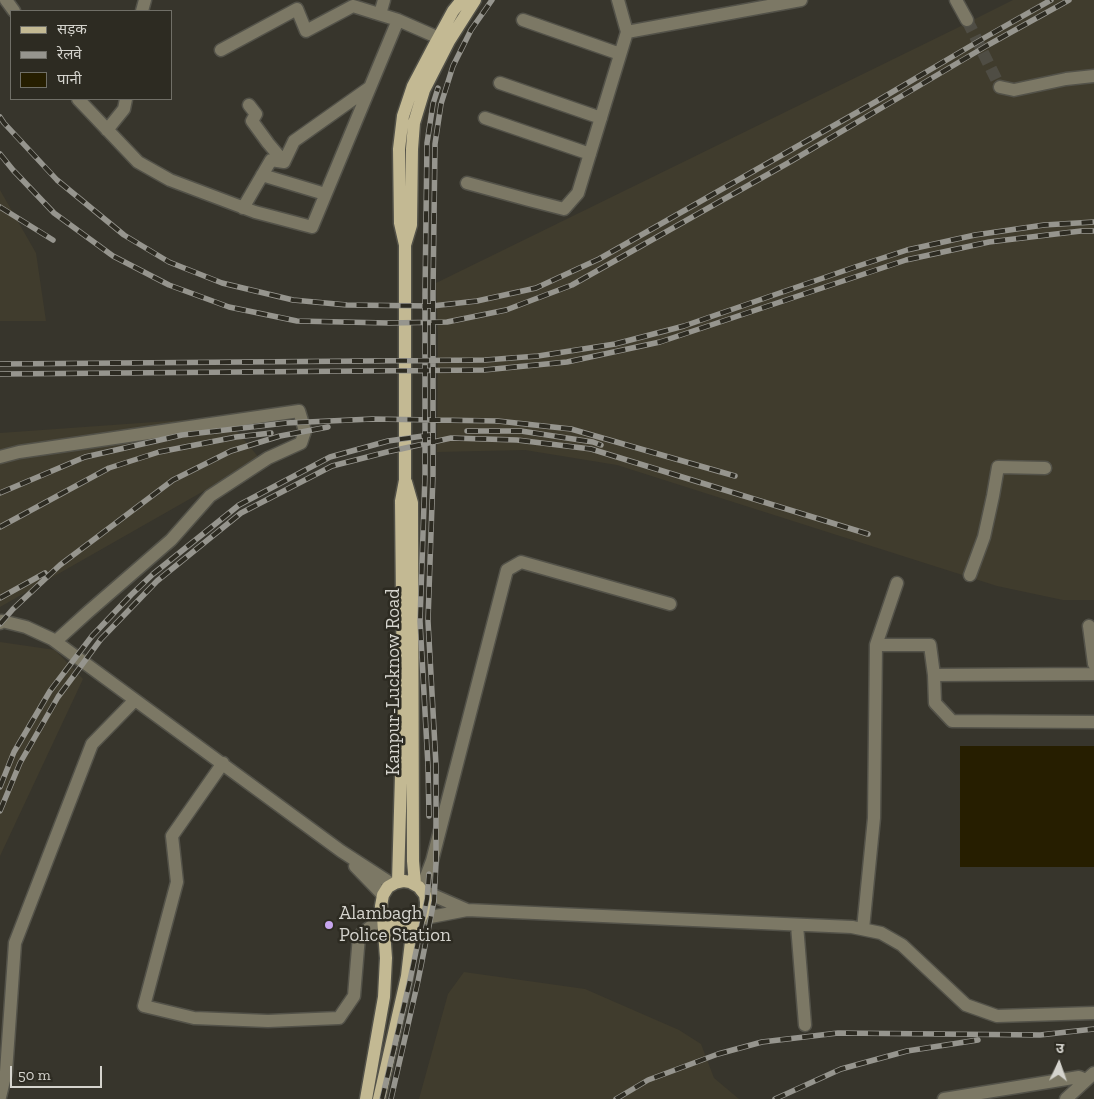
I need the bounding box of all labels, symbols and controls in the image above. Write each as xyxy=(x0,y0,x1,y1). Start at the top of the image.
legend xyxy=(10,10,172,100)
text: सड़क xyxy=(57,20,87,38)
text: रेलवे xyxy=(57,45,82,63)
text: पानी xyxy=(57,70,82,88)
street label: Kanpur-Lucknow Road xyxy=(383,588,405,776)
place label: Alambagh Police Station xyxy=(339,903,451,947)
marker: Alambagh Police Station xyxy=(323,919,335,931)
north arrow xyxy=(1034,1039,1084,1089)
text: उ xyxy=(1055,1040,1064,1057)
scale bar xyxy=(12,1056,105,1088)
text: 50 m xyxy=(18,1066,51,1084)

